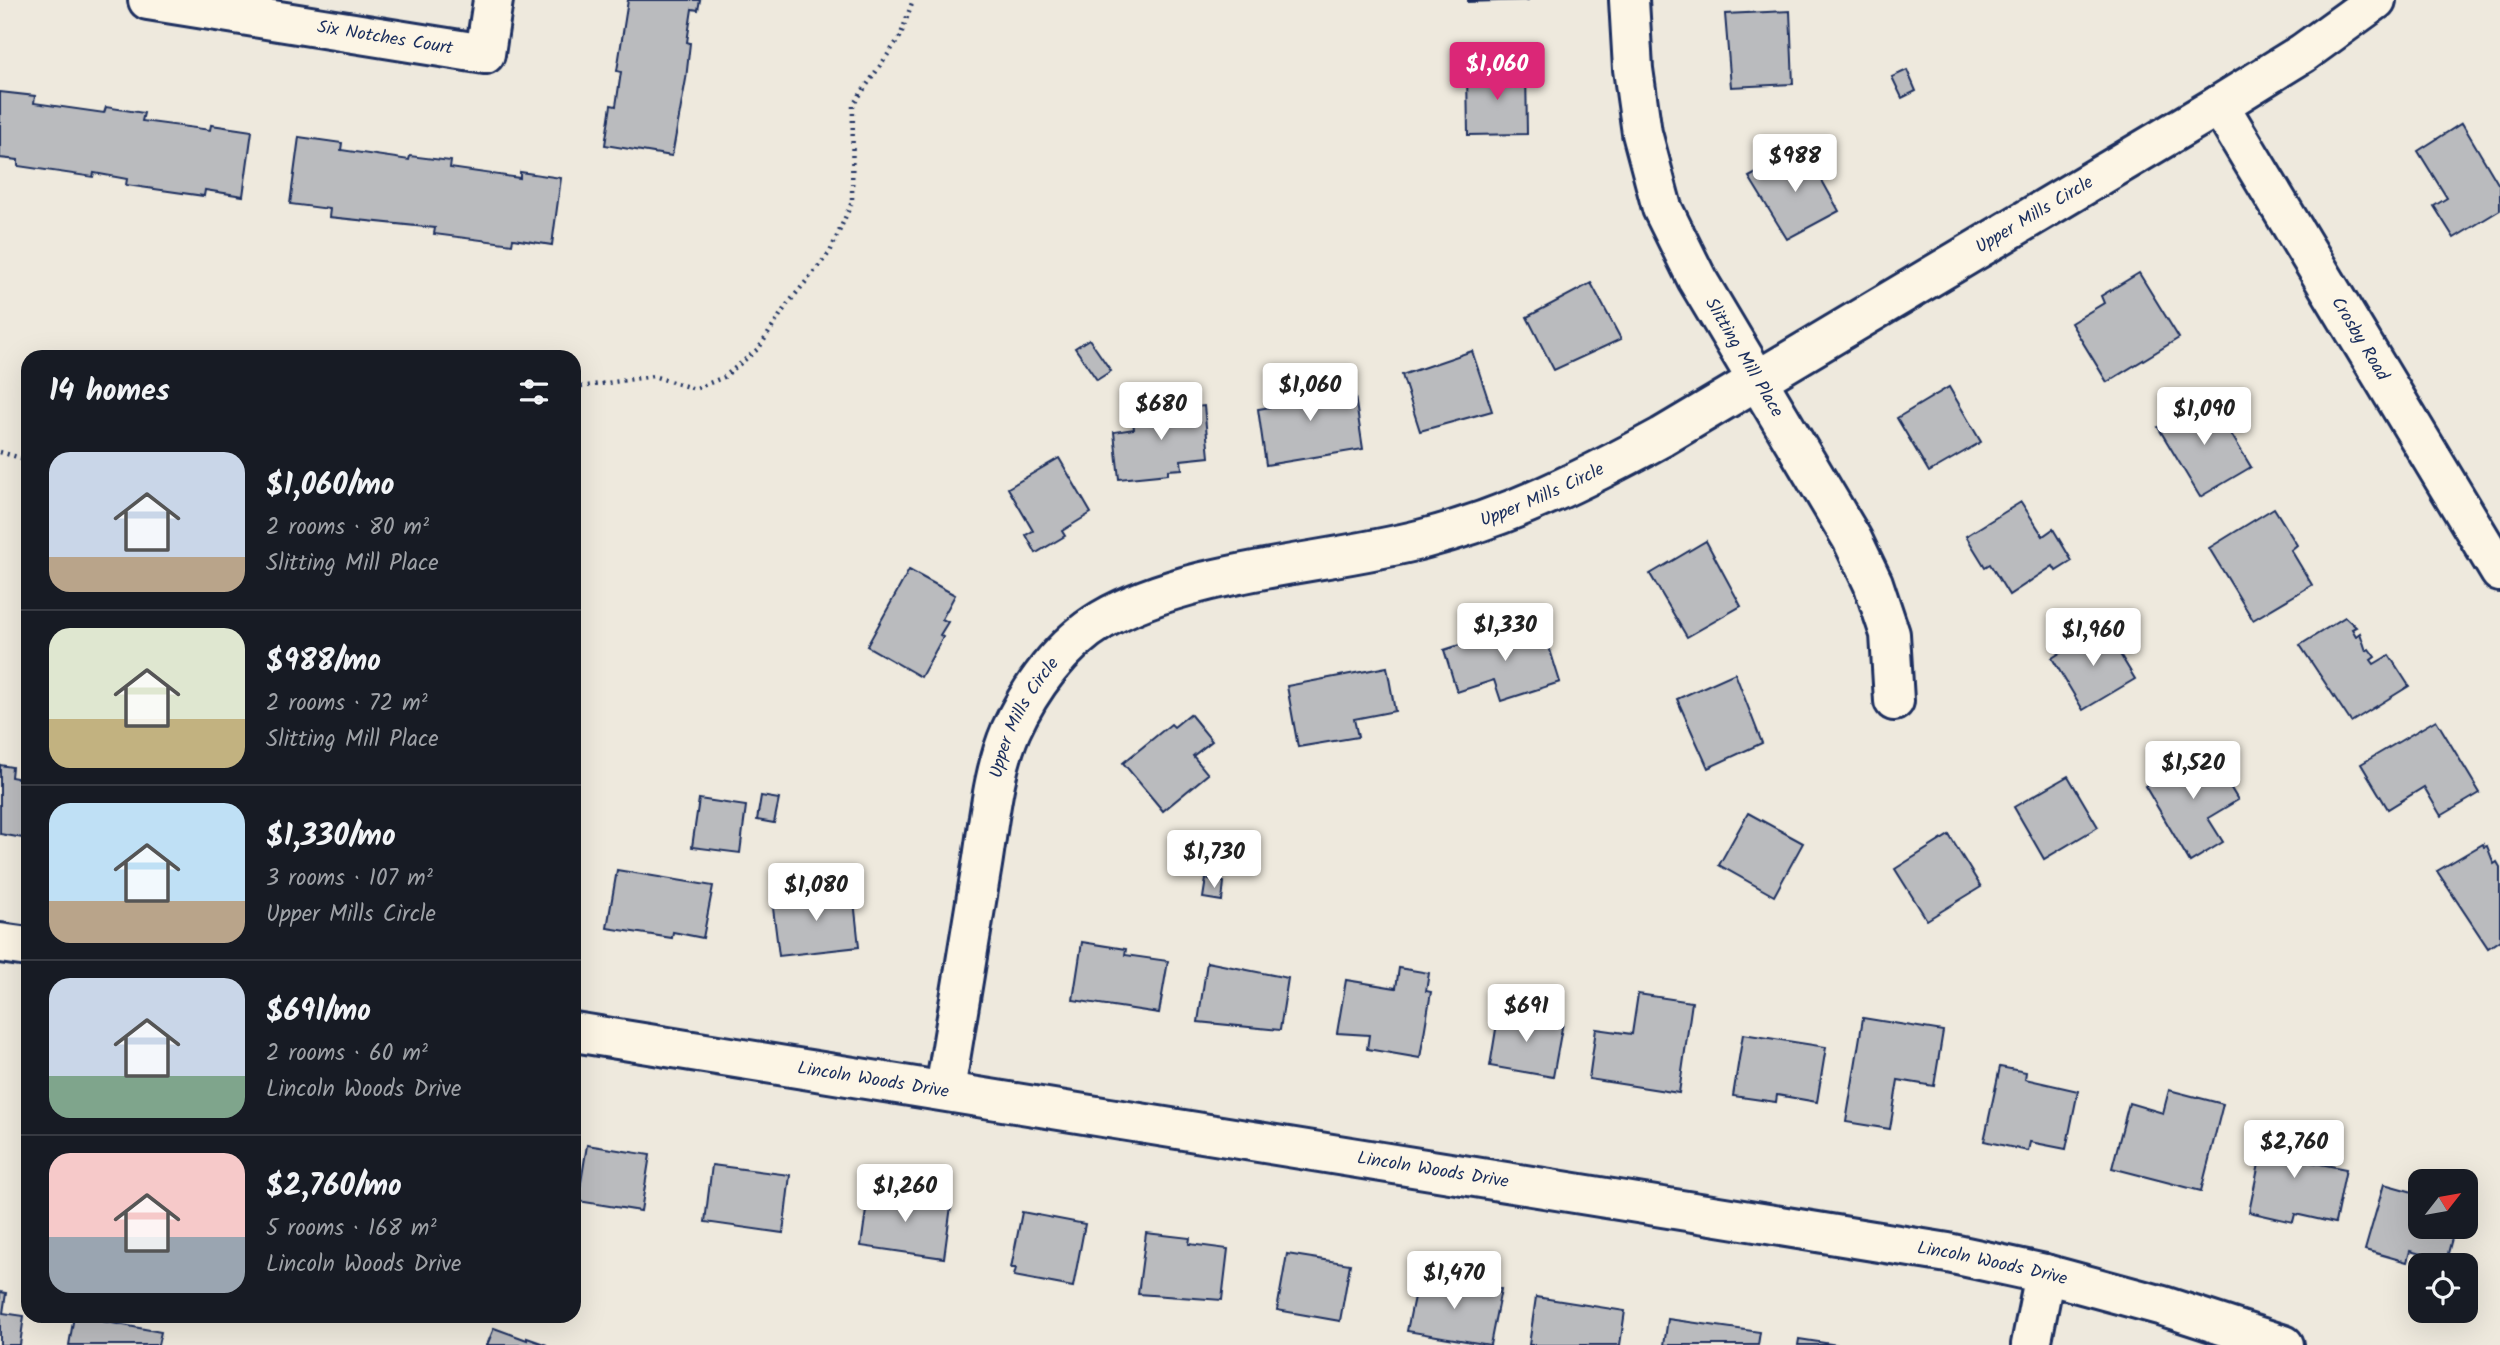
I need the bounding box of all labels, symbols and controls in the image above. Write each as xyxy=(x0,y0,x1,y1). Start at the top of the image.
street label: Six Notches Court xyxy=(315,13,456,63)
pin: $1,060 xyxy=(1440,42,1554,102)
text: $1,060 xyxy=(1466,47,1528,83)
pin: $988 xyxy=(1754,134,1836,194)
text: $988 xyxy=(1769,139,1821,175)
street label: Upper Mills Circle xyxy=(1970,168,2099,262)
street label: Crosby Road xyxy=(2323,291,2397,387)
street label: Slitting Mill Place xyxy=(1697,292,1791,423)
pin: $1,060 xyxy=(1253,364,1367,423)
text: 14 homes xyxy=(49,368,170,416)
text: $1,060 xyxy=(1279,368,1341,404)
icon: filters xyxy=(515,373,553,411)
pin: $680 xyxy=(1120,382,1202,442)
text: $680 xyxy=(1135,387,1187,423)
pin: $1,090 xyxy=(2147,388,2261,447)
text: $1,090 xyxy=(2173,392,2235,428)
street label: Upper Mills Circle xyxy=(1476,455,1609,535)
text: $1,060/mo xyxy=(266,462,394,510)
icon: home xyxy=(105,480,189,564)
text: 2 rooms · 80 m² xyxy=(266,510,429,546)
text: Slitting Mill Place xyxy=(266,546,439,582)
pin: $1,330 xyxy=(1448,604,1562,663)
text: $1,330 xyxy=(1473,608,1537,644)
pin: $1,960 xyxy=(2036,608,2150,668)
text: $1,960 xyxy=(2062,613,2124,649)
text: $988/mo xyxy=(266,638,381,686)
street label: Upper Mills Circle xyxy=(982,651,1066,781)
icon: home xyxy=(105,656,189,740)
text: 2 rooms · 72 m² xyxy=(266,686,428,722)
text: Slitting Mill Place xyxy=(266,722,439,758)
pin: $1,520 xyxy=(2136,742,2250,801)
text: $1,520 xyxy=(2161,746,2225,782)
text: $1,330/mo xyxy=(266,813,396,861)
pin: $1,730 xyxy=(1157,830,1271,890)
icon: home xyxy=(105,831,189,915)
text: $1,730 xyxy=(1183,835,1245,871)
text: 3 rooms · 107 m² xyxy=(266,861,433,897)
pin: $1,080 xyxy=(759,864,873,923)
text: $1,080 xyxy=(784,868,848,904)
text: Upper Mills Circle xyxy=(266,897,436,933)
pin: $691 xyxy=(1485,984,1567,1044)
text: $691/mo xyxy=(266,988,371,1036)
text: $691 xyxy=(1504,989,1548,1025)
icon: home xyxy=(105,1006,189,1090)
text: 2 rooms · 60 m² xyxy=(266,1036,428,1072)
street label: Lincoln Woods Drive xyxy=(795,1054,951,1107)
text: Lincoln Woods Drive xyxy=(266,1072,461,1108)
pin: $2,760 xyxy=(2237,1120,2351,1180)
text: $2,760 xyxy=(2260,1125,2328,1161)
street label: Lincoln Woods Drive xyxy=(1355,1144,1511,1197)
text: $2,760/mo xyxy=(266,1163,402,1211)
pin: $1,260 xyxy=(848,1164,962,1224)
text: $1,260 xyxy=(873,1169,937,1205)
north arrow xyxy=(2408,1169,2478,1239)
map controls xyxy=(2408,1169,2478,1323)
icon: home xyxy=(105,1181,189,1265)
text: 5 rooms · 168 m² xyxy=(266,1211,437,1247)
street label: Lincoln Woods Drive xyxy=(1915,1234,2071,1294)
text: Lincoln Woods Drive xyxy=(266,1247,461,1283)
pin: $1,470 xyxy=(1397,1252,1511,1311)
button: locate xyxy=(2408,1253,2478,1323)
text: $1,470 xyxy=(1423,1256,1485,1292)

